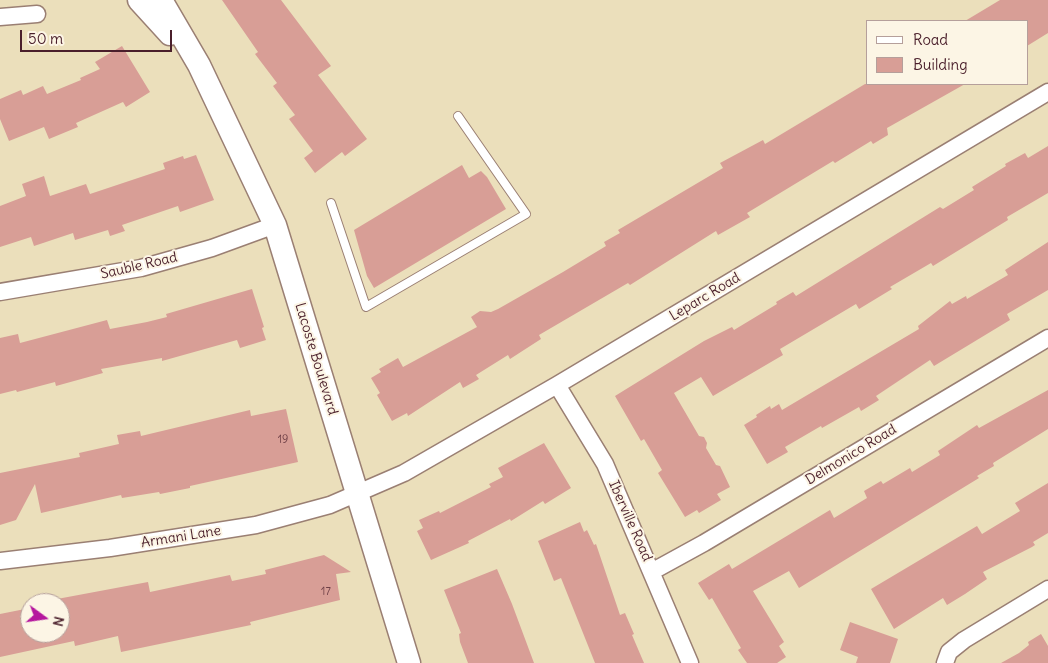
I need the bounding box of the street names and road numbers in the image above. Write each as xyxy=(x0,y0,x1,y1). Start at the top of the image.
street label: Sauble Road xyxy=(99,249,179,283)
street label: Leparc Road xyxy=(667,269,743,325)
street label: Lacoste Boulevard xyxy=(291,301,341,417)
street label: Delmonico Road xyxy=(803,421,899,489)
street label: Iberville Road xyxy=(605,478,655,564)
street label: Armani Lane xyxy=(140,522,222,552)

